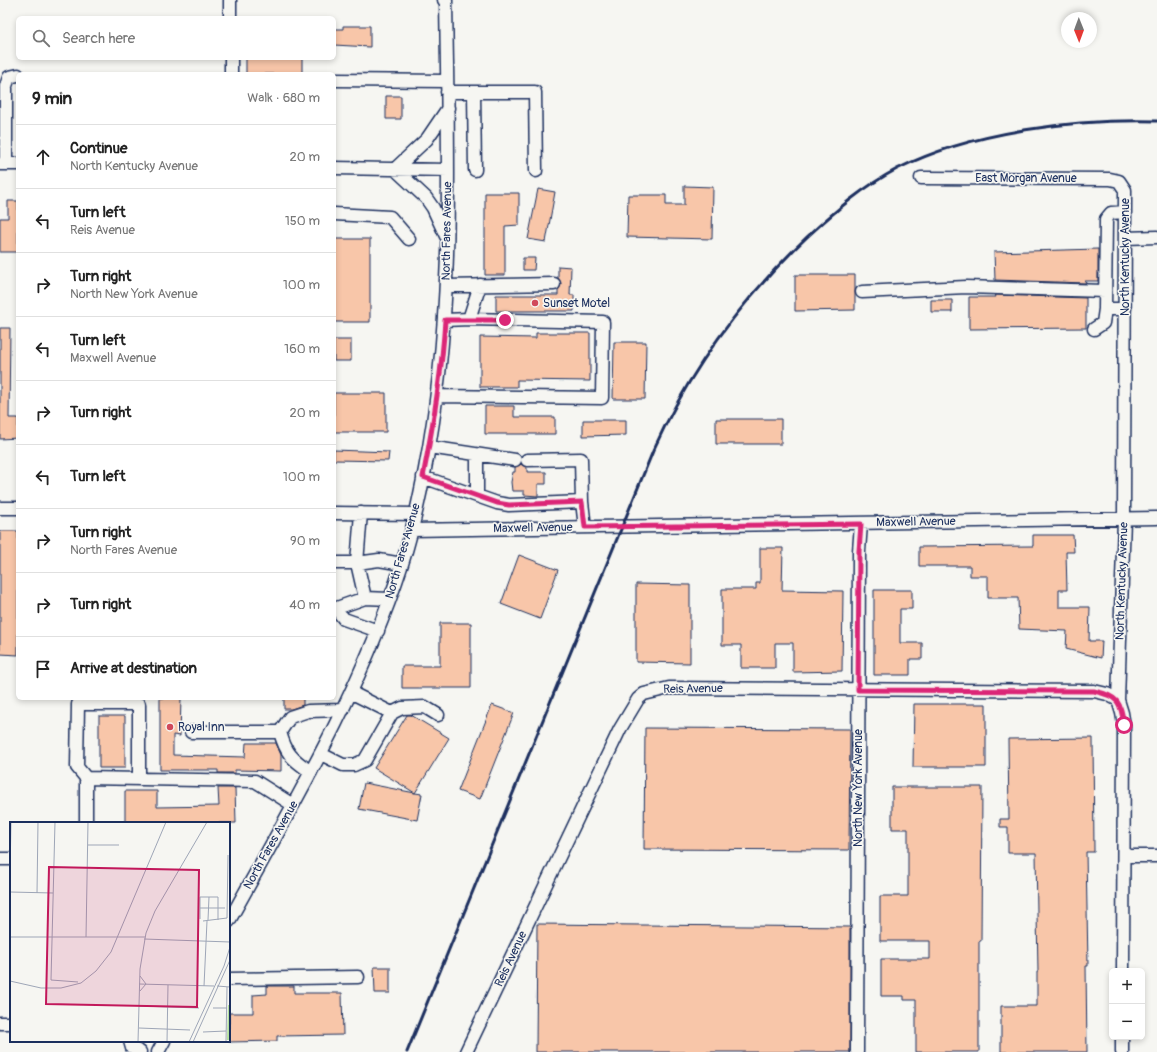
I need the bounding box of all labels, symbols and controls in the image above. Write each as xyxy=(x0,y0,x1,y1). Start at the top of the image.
north arrow xyxy=(1061,12,1097,48)
search box xyxy=(16,16,336,60)
icon: search xyxy=(30,27,52,49)
text: Search here xyxy=(62,29,135,48)
text: 9 min xyxy=(32,88,72,109)
text: Walk · 680 m xyxy=(247,90,320,106)
text: Continue xyxy=(70,139,128,158)
icon: ahead xyxy=(32,146,54,168)
text: 20 m xyxy=(289,149,320,165)
text: North Kentucky Avenue xyxy=(70,158,198,174)
street label: East Morgan Avenue xyxy=(975,171,1077,186)
street label: North Fares Avenue xyxy=(439,181,455,281)
street label: North Kentucky Avenue xyxy=(1118,198,1133,316)
text: Turn left xyxy=(70,203,126,222)
icon: left xyxy=(32,210,54,232)
text: 150 m xyxy=(285,213,320,229)
text: Reis Avenue xyxy=(70,222,135,238)
text: Turn right xyxy=(70,267,131,286)
icon: right xyxy=(32,274,54,296)
text: 100 m xyxy=(283,277,320,293)
text: North New York Avenue xyxy=(70,286,198,302)
place label: Sunset Motel xyxy=(543,296,610,311)
marker: Sunset Motel xyxy=(530,298,540,308)
route end xyxy=(496,311,514,329)
text: Turn left xyxy=(70,331,126,350)
icon: left xyxy=(32,338,54,360)
text: 160 m xyxy=(284,341,320,357)
text: Maxwell Avenue xyxy=(70,350,156,366)
icon: right xyxy=(32,402,54,424)
text: Turn right xyxy=(70,403,131,422)
text: 20 m xyxy=(289,405,320,421)
icon: left xyxy=(32,466,54,488)
text: Turn left xyxy=(70,467,126,486)
text: 100 m xyxy=(283,469,320,485)
street label: North Fares Avenue xyxy=(382,501,424,601)
street label: Maxwell Avenue xyxy=(876,514,956,530)
street label: Maxwell Avenue xyxy=(493,520,573,536)
street label: North Kentucky Avenue xyxy=(1112,522,1132,640)
text: Turn right xyxy=(70,523,131,542)
icon: right xyxy=(32,530,54,552)
text: 90 m xyxy=(290,533,320,549)
text: North Fares Avenue xyxy=(70,542,177,558)
icon: right xyxy=(32,594,54,616)
text: Turn right xyxy=(70,595,131,614)
text: 40 m xyxy=(289,597,320,613)
icon: arrive xyxy=(32,658,54,680)
text: Arrive at destination xyxy=(70,659,197,678)
street label: Reis Avenue xyxy=(663,681,723,697)
route start xyxy=(1115,716,1133,734)
place label: Royal Inn xyxy=(178,720,225,735)
marker: Royal Inn xyxy=(165,722,175,732)
street label: North New York Avenue xyxy=(851,729,866,847)
street label: North Fares Avenue xyxy=(240,798,302,892)
inset map xyxy=(10,822,230,1042)
street label: Reis Avenue xyxy=(492,929,530,989)
map controls xyxy=(1109,968,1145,1040)
button: + xyxy=(1109,968,1145,1004)
button: − xyxy=(1109,1004,1145,1040)

